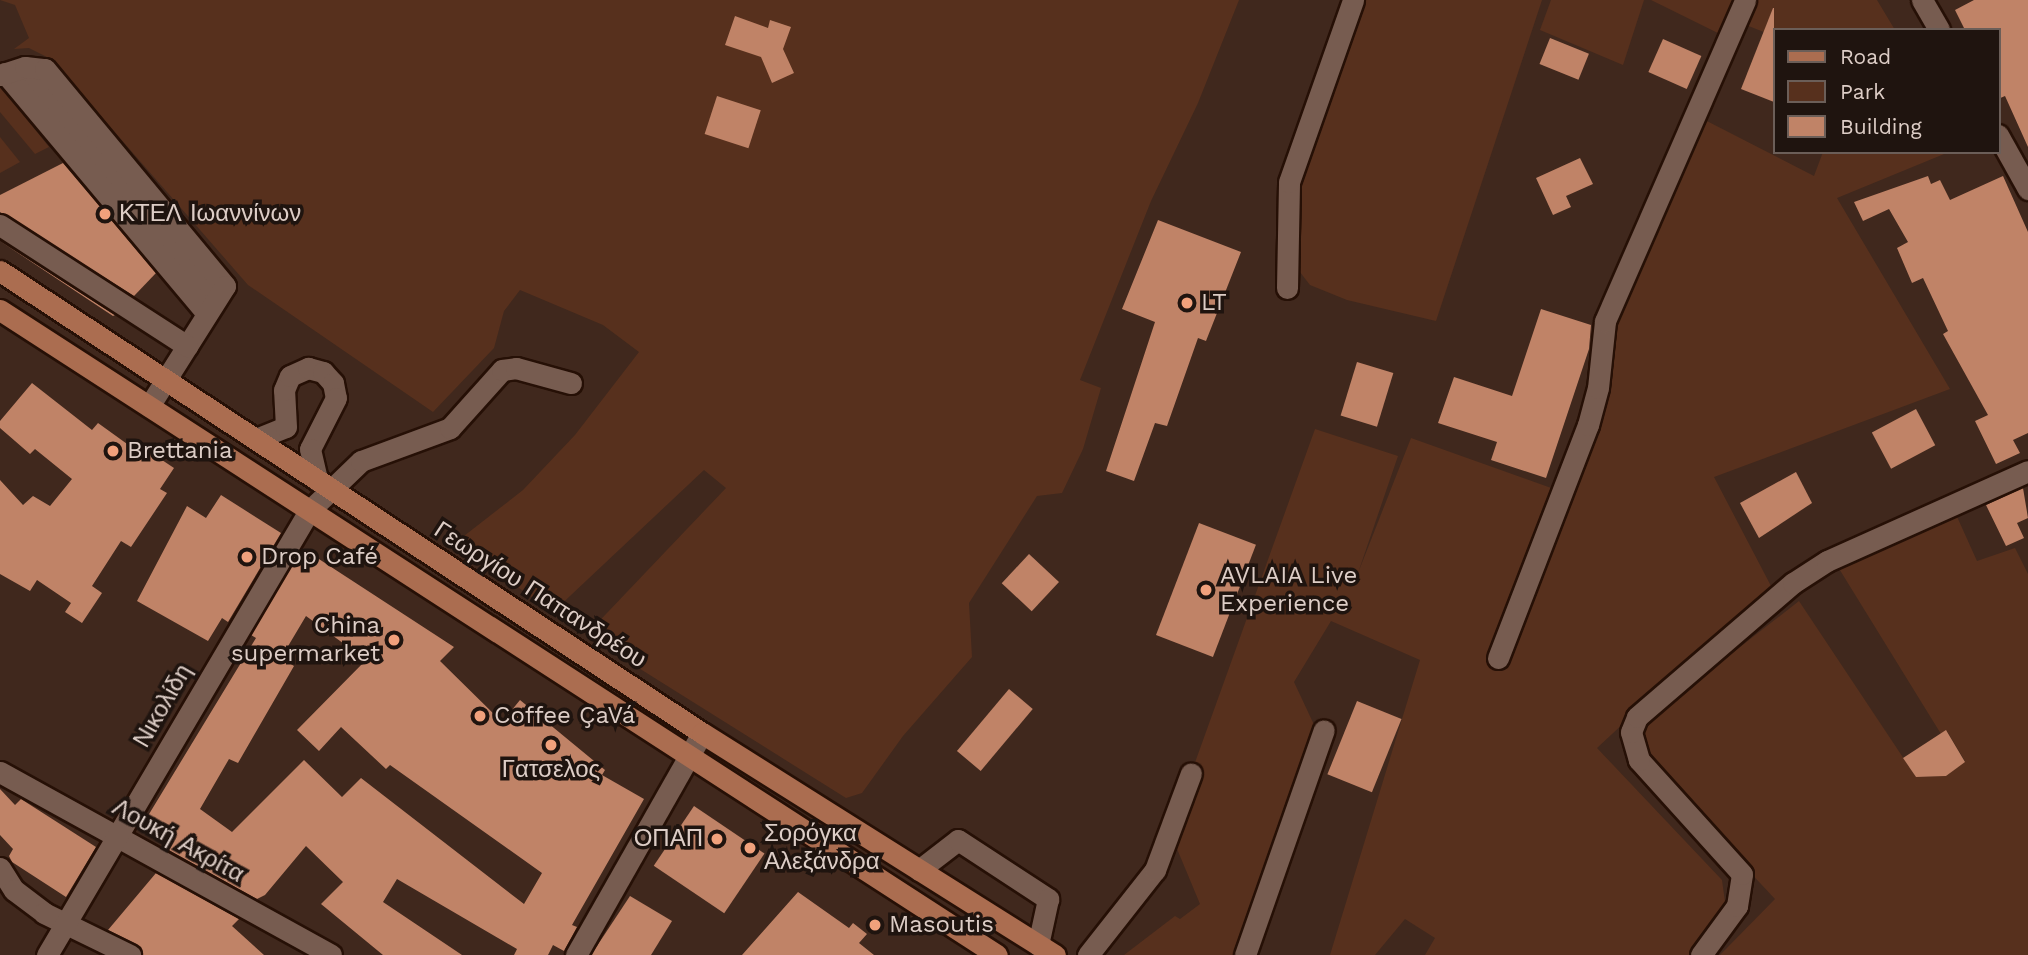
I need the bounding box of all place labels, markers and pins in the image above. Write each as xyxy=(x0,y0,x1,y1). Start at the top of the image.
place label: ΚΤΕΛ Ιωαννίνων xyxy=(119,200,301,228)
marker: ΚΤΕΛ Ιωαννίνων xyxy=(97,206,113,222)
place label: LT xyxy=(1201,289,1227,317)
marker: LT xyxy=(1179,295,1195,311)
place label: Brettania xyxy=(127,437,233,465)
marker: Brettania xyxy=(105,443,121,459)
place label: Drop Café xyxy=(261,543,378,571)
marker: Drop Café xyxy=(239,549,255,565)
place label: AVLAIA Live Experience xyxy=(1220,562,1358,618)
marker: AVLAIA Live Experience xyxy=(1198,582,1214,598)
place label: China supermarket xyxy=(231,612,380,668)
marker: China supermarket xyxy=(386,632,402,648)
place label: Coffee ÇaVá xyxy=(494,702,635,730)
marker: Coffee ÇaVá xyxy=(472,708,488,724)
marker: Γατσελος xyxy=(543,737,559,753)
place label: Γατσελος xyxy=(502,756,600,784)
place label: Σορόγκα Αλεξάνδρα xyxy=(764,820,880,876)
place label: ΟΠΑΠ xyxy=(634,825,703,853)
marker: ΟΠΑΠ xyxy=(709,831,725,847)
marker: Σορόγκα Αλεξάνδρα xyxy=(742,840,758,856)
place label: Masoutis xyxy=(889,911,994,939)
marker: Masoutis xyxy=(867,917,883,933)

